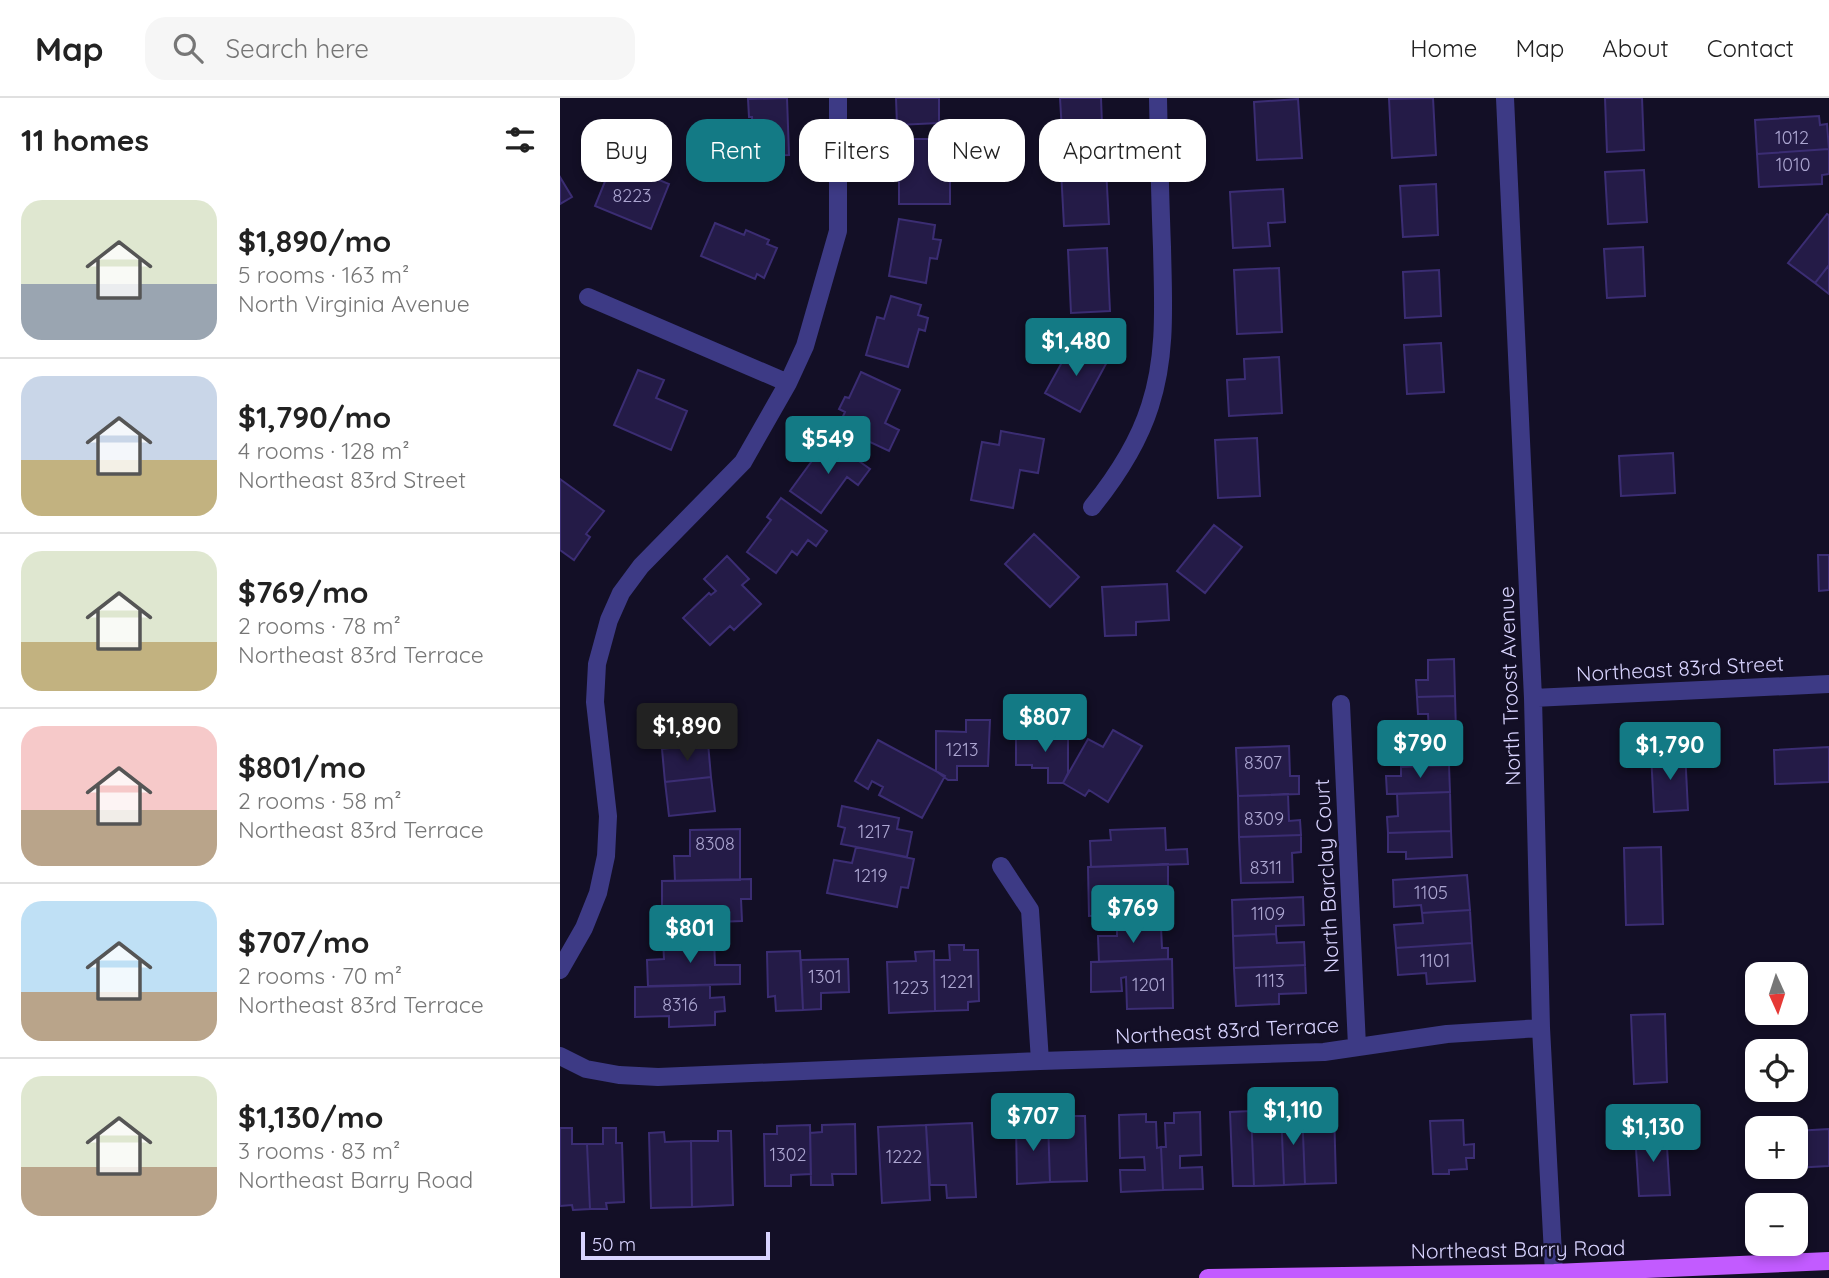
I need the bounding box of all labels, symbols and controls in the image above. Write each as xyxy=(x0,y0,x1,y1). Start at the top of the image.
search box xyxy=(145,17,635,80)
text: Map xyxy=(35,28,103,69)
icon: search xyxy=(169,29,207,67)
text: Search here xyxy=(225,32,369,65)
text: Home xyxy=(1410,33,1477,63)
text: Map xyxy=(1515,33,1564,63)
text: About xyxy=(1602,33,1669,63)
text: Contact xyxy=(1707,33,1794,63)
chip: Buy xyxy=(581,119,672,182)
chip: Rent xyxy=(686,119,785,182)
chip: Filters xyxy=(799,119,914,182)
chip: New xyxy=(928,119,1025,182)
chip: Apartment xyxy=(1039,119,1206,182)
text: 11 homes xyxy=(21,121,149,159)
icon: filters xyxy=(501,121,539,159)
house number: 1012 xyxy=(1775,126,1809,149)
house number: 1010 xyxy=(1776,153,1810,176)
house number: 8223 xyxy=(612,184,652,207)
text: $1,890/mo xyxy=(238,222,391,260)
icon: home xyxy=(77,228,161,312)
text: 5 rooms · 163 m² xyxy=(238,260,409,289)
text: North Virginia Avenue xyxy=(238,289,470,318)
pin: $1,480 xyxy=(1019,318,1133,378)
text: $1,480 xyxy=(1041,326,1111,355)
text: $1,790/mo xyxy=(238,398,391,436)
icon: home xyxy=(77,404,161,488)
pin: $549 xyxy=(787,416,869,476)
text: $549 xyxy=(801,424,855,453)
text: 4 rooms · 128 m² xyxy=(238,436,410,465)
text: Northeast 83rd Street xyxy=(238,465,466,494)
text: $769/mo xyxy=(238,573,369,611)
icon: home xyxy=(77,579,161,663)
street label: North Troost Avenue xyxy=(1493,586,1525,786)
text: 2 rooms · 78 m² xyxy=(238,611,401,640)
text: Northeast 83rd Terrace xyxy=(238,640,484,669)
street label: Northeast 83rd Street xyxy=(1575,650,1785,686)
pin: $807 xyxy=(1004,694,1086,754)
text: $807 xyxy=(1019,702,1071,731)
pin: $1,890 xyxy=(630,704,744,763)
text: $1,890 xyxy=(653,711,721,740)
pin: $790 xyxy=(1379,720,1461,780)
pin: $1,790 xyxy=(1613,722,1727,782)
text: $790 xyxy=(1393,728,1447,757)
text: $1,790 xyxy=(1636,730,1704,759)
house number: 1213 xyxy=(946,738,978,761)
text: $801/mo xyxy=(238,748,366,786)
house number: 8307 xyxy=(1244,751,1282,774)
icon: home xyxy=(77,754,161,838)
street label: North Barclay Court xyxy=(1308,778,1344,974)
text: 2 rooms · 58 m² xyxy=(238,786,401,815)
house number: 8309 xyxy=(1244,807,1284,830)
text: Northeast 83rd Terrace xyxy=(238,815,484,844)
house number: 1217 xyxy=(858,820,890,843)
house number: 8308 xyxy=(695,832,735,855)
house number: 8311 xyxy=(1250,856,1282,879)
house number: 1219 xyxy=(854,864,888,887)
house number: 1105 xyxy=(1414,881,1448,904)
pin: $769 xyxy=(1092,886,1174,945)
text: $769 xyxy=(1107,893,1159,922)
house number: 1109 xyxy=(1251,902,1285,925)
pin: $801 xyxy=(649,906,731,965)
text: $801 xyxy=(665,913,715,942)
text: $707/mo xyxy=(238,923,370,961)
icon: home xyxy=(77,929,161,1013)
house number: 1101 xyxy=(1420,949,1450,972)
text: 2 rooms · 70 m² xyxy=(238,961,402,990)
north arrow xyxy=(1745,962,1808,1026)
map controls xyxy=(1745,962,1808,1256)
house number: 1301 xyxy=(808,965,842,988)
house number: 1113 xyxy=(1255,969,1285,992)
house number: 1221 xyxy=(940,970,974,993)
house number: 1201 xyxy=(1132,973,1166,996)
house number: 1223 xyxy=(893,976,929,999)
text: Northeast 83rd Terrace xyxy=(238,990,484,1019)
house number: 8316 xyxy=(662,993,698,1016)
street label: Northeast 83rd Terrace xyxy=(1114,1011,1340,1049)
button: locate xyxy=(1745,1039,1808,1102)
pin: $1,110 xyxy=(1236,1088,1350,1147)
pin: $707 xyxy=(992,1094,1074,1153)
text: $1,110 xyxy=(1263,1095,1323,1124)
text: $1,130/mo xyxy=(238,1098,383,1136)
text: $707 xyxy=(1007,1101,1059,1130)
icon: home xyxy=(77,1104,161,1188)
pin: $1,130 xyxy=(1596,1104,1710,1164)
text: $1,130 xyxy=(1622,1112,1684,1141)
button: + xyxy=(1745,1116,1808,1179)
text: 3 rooms · 83 m² xyxy=(238,1136,400,1165)
house number: 1302 xyxy=(770,1143,806,1166)
house number: 1222 xyxy=(886,1145,922,1168)
text: Northeast Barry Road xyxy=(238,1165,473,1194)
button: − xyxy=(1745,1193,1808,1256)
scale bar xyxy=(581,1229,770,1261)
text: 50 m xyxy=(592,1232,636,1256)
street label: Northeast Barry Road xyxy=(1410,1234,1626,1264)

